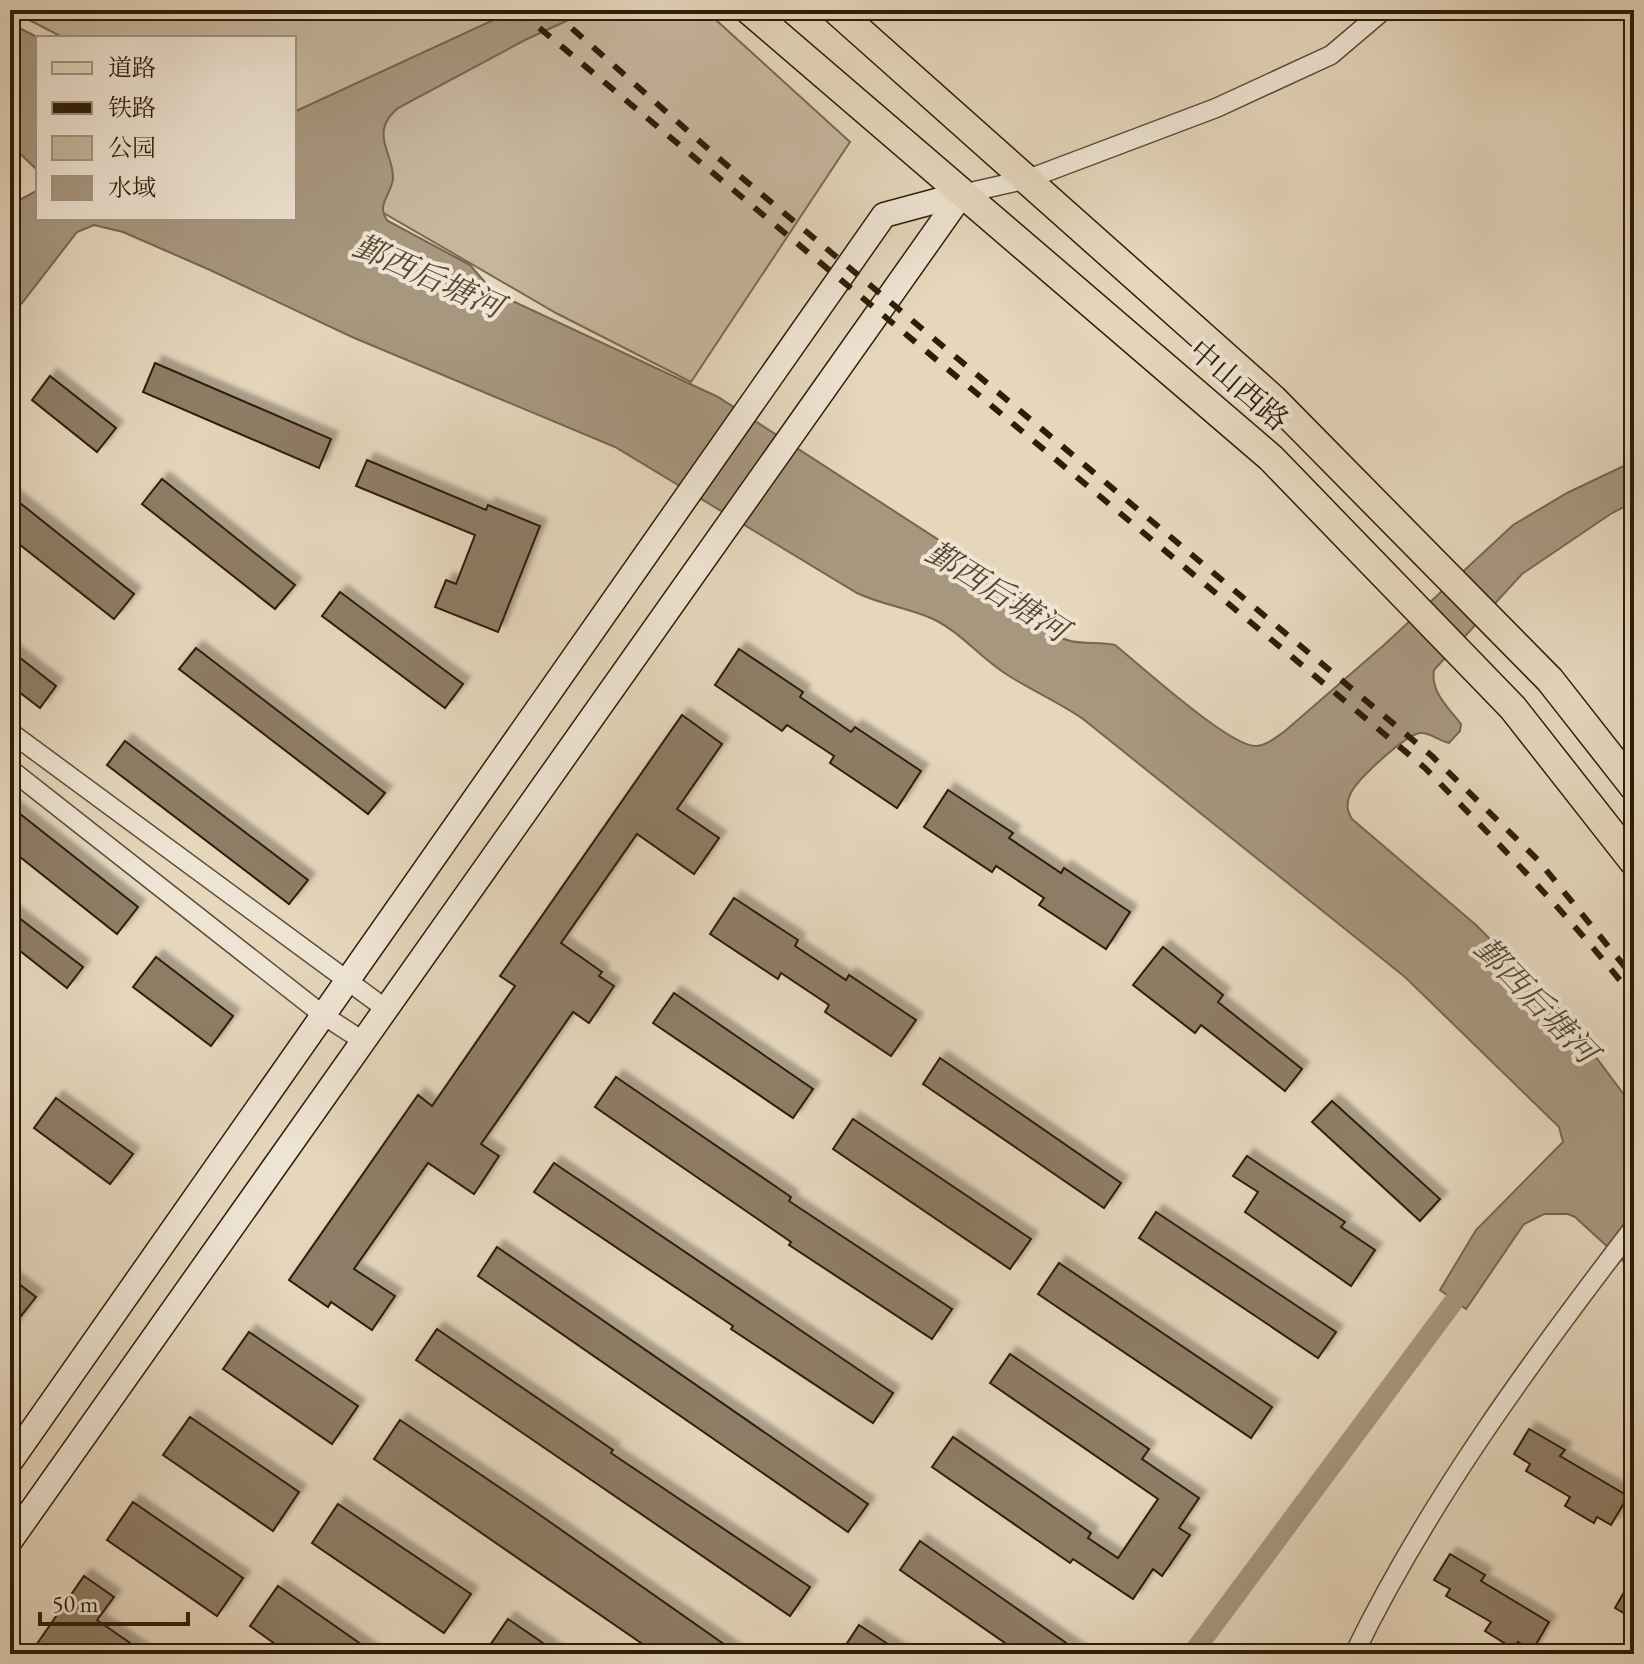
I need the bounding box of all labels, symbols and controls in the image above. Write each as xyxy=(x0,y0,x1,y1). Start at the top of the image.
legend xyxy=(36,36,296,220)
text: 道路 xyxy=(108,52,156,83)
text: 铁路 xyxy=(108,92,156,123)
text: 公园 xyxy=(108,132,156,163)
text: 水域 xyxy=(108,172,156,203)
water label: 鄞西后塘河 xyxy=(346,224,514,330)
street label: 中山西路 xyxy=(1181,331,1297,439)
water label: 鄞西后塘河 xyxy=(918,531,1080,654)
water label: 鄞西后塘河 xyxy=(1465,928,1610,1076)
scale bar xyxy=(40,1576,188,1626)
text: 50 m xyxy=(52,1588,99,1619)

